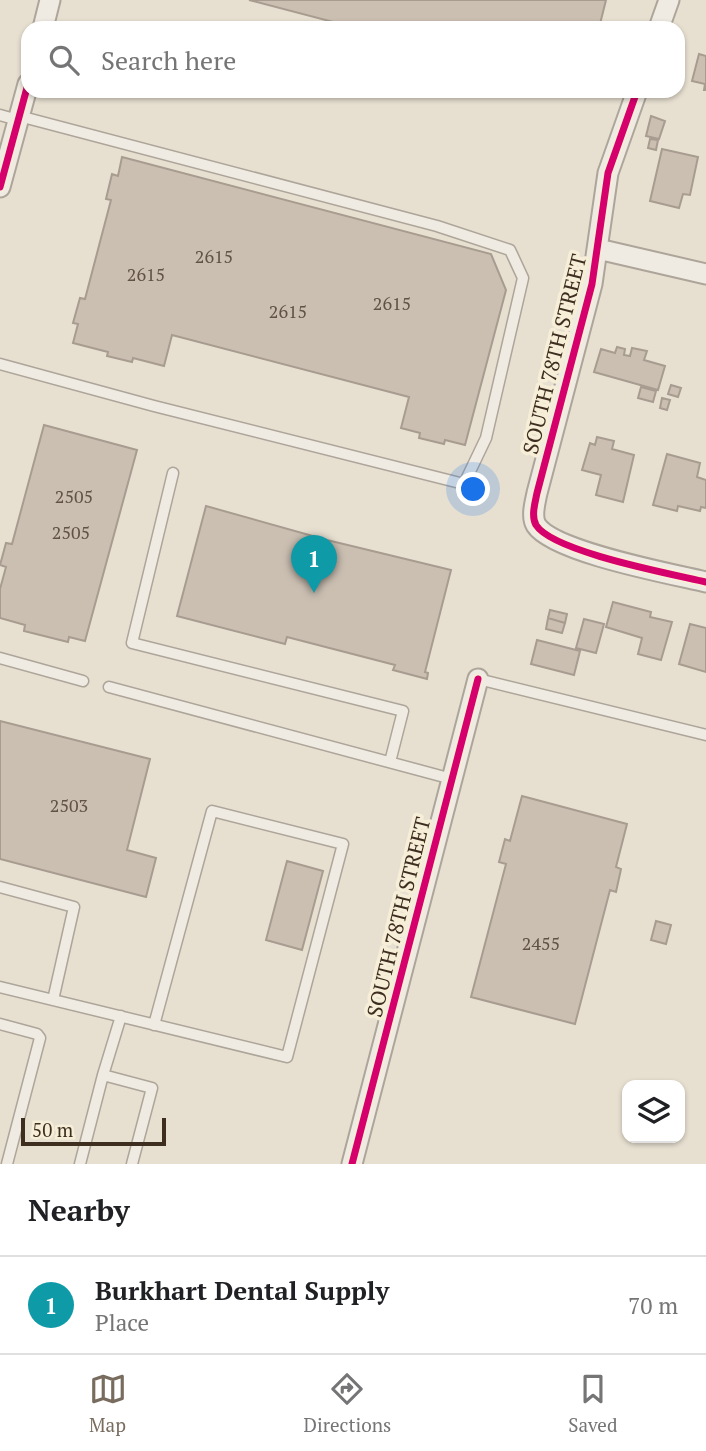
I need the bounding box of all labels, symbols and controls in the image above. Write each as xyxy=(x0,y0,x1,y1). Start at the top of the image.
search box xyxy=(21,21,685,98)
icon: search xyxy=(45,41,83,79)
text: Search here xyxy=(101,43,236,77)
house number: 2615 xyxy=(195,244,233,268)
street label: SOUTH 78TH STREET xyxy=(516,251,592,457)
house number: 2615 xyxy=(127,262,165,286)
house number: 2615 xyxy=(373,291,411,315)
house number: 2615 xyxy=(269,299,307,323)
your location xyxy=(456,472,490,506)
house number: 2505 xyxy=(55,484,93,508)
house number: 2505 xyxy=(52,520,90,544)
pin: 1 xyxy=(291,535,337,593)
house number: 2503 xyxy=(50,793,88,817)
street label: SOUTH 78TH STREET xyxy=(360,814,436,1020)
house number: 2455 xyxy=(522,931,560,955)
map controls xyxy=(622,1080,685,1143)
button: layers xyxy=(622,1080,685,1143)
scale bar xyxy=(21,1115,166,1147)
text: 50 m xyxy=(32,1117,73,1142)
text: Nearby xyxy=(28,1190,130,1230)
text: Burkhart Dental Supply xyxy=(95,1273,389,1307)
text: 1 xyxy=(45,1290,58,1321)
text: 70 m xyxy=(628,1290,678,1321)
text: Place xyxy=(95,1307,149,1338)
tab: Map xyxy=(89,1370,127,1437)
tab: Directions xyxy=(304,1370,391,1437)
tab: Saved xyxy=(568,1370,617,1437)

